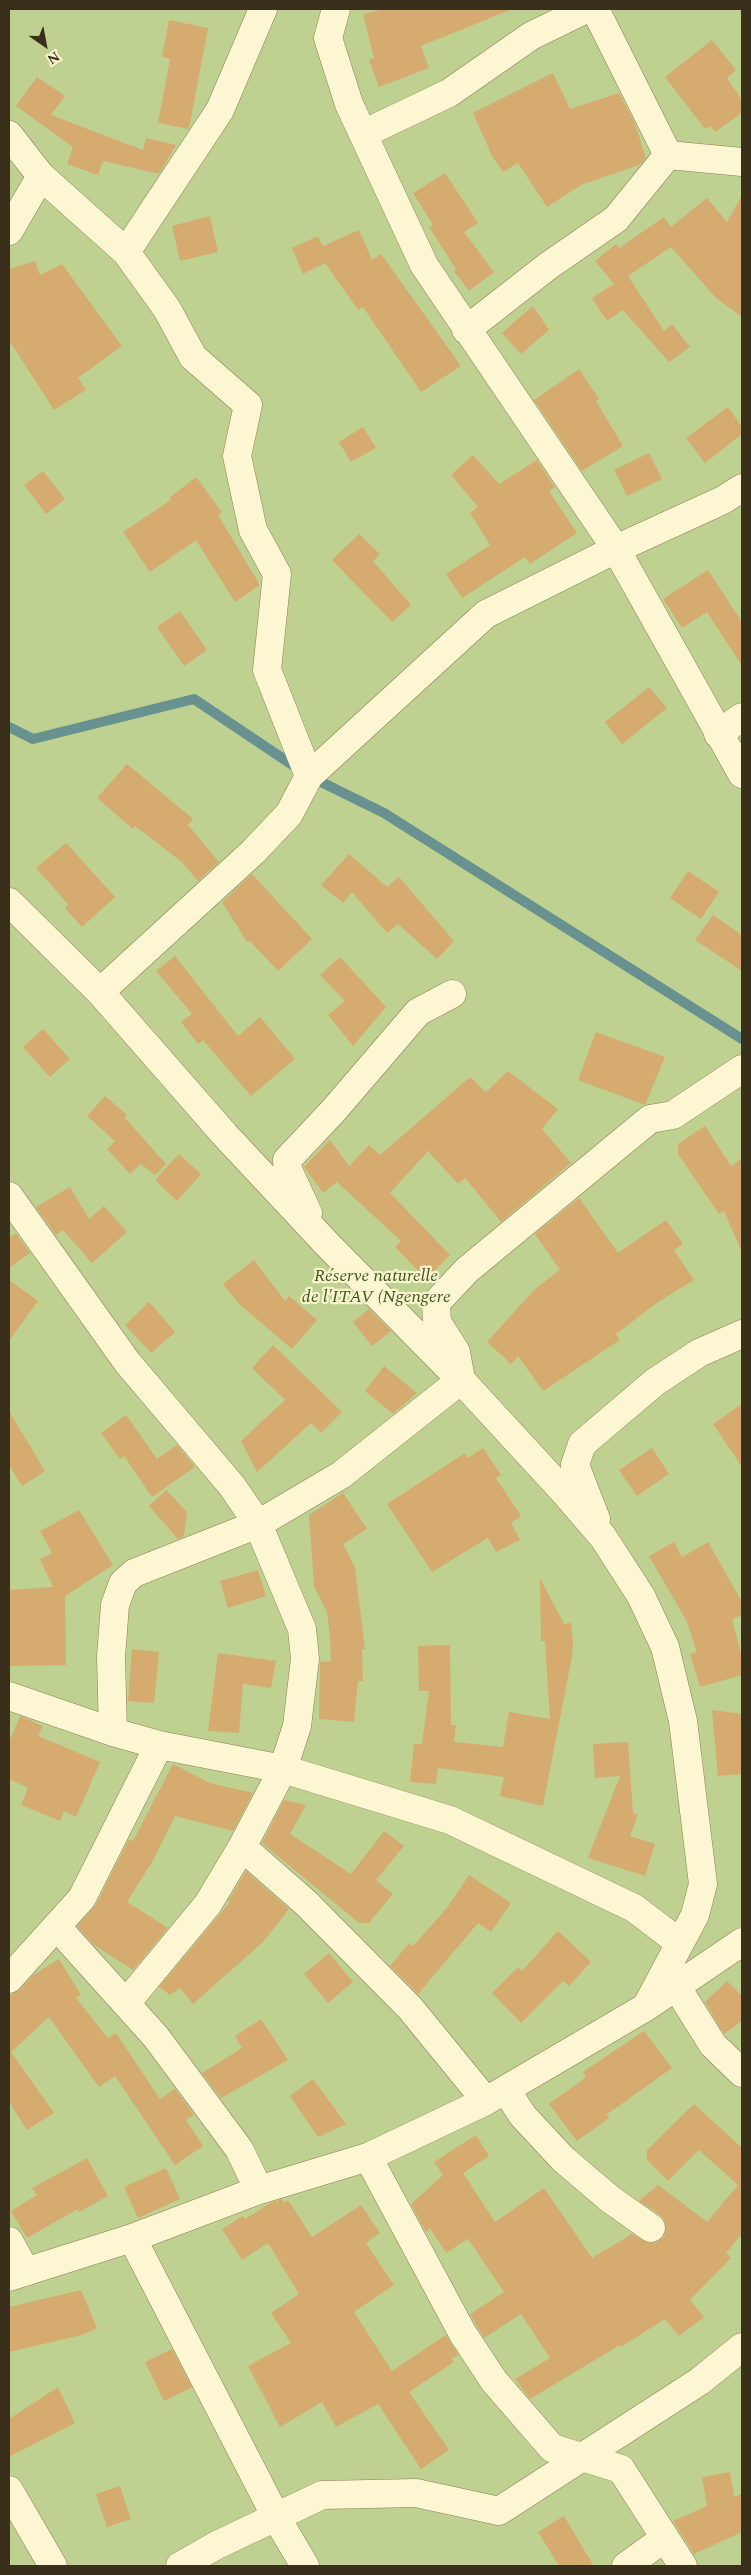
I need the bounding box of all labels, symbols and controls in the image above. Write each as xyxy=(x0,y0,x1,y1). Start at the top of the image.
north arrow xyxy=(20,20,70,70)
text: N xyxy=(43,46,64,70)
park label: Réserve naturelle de l'ITAV (Ngengere xyxy=(301,1266,451,1308)

